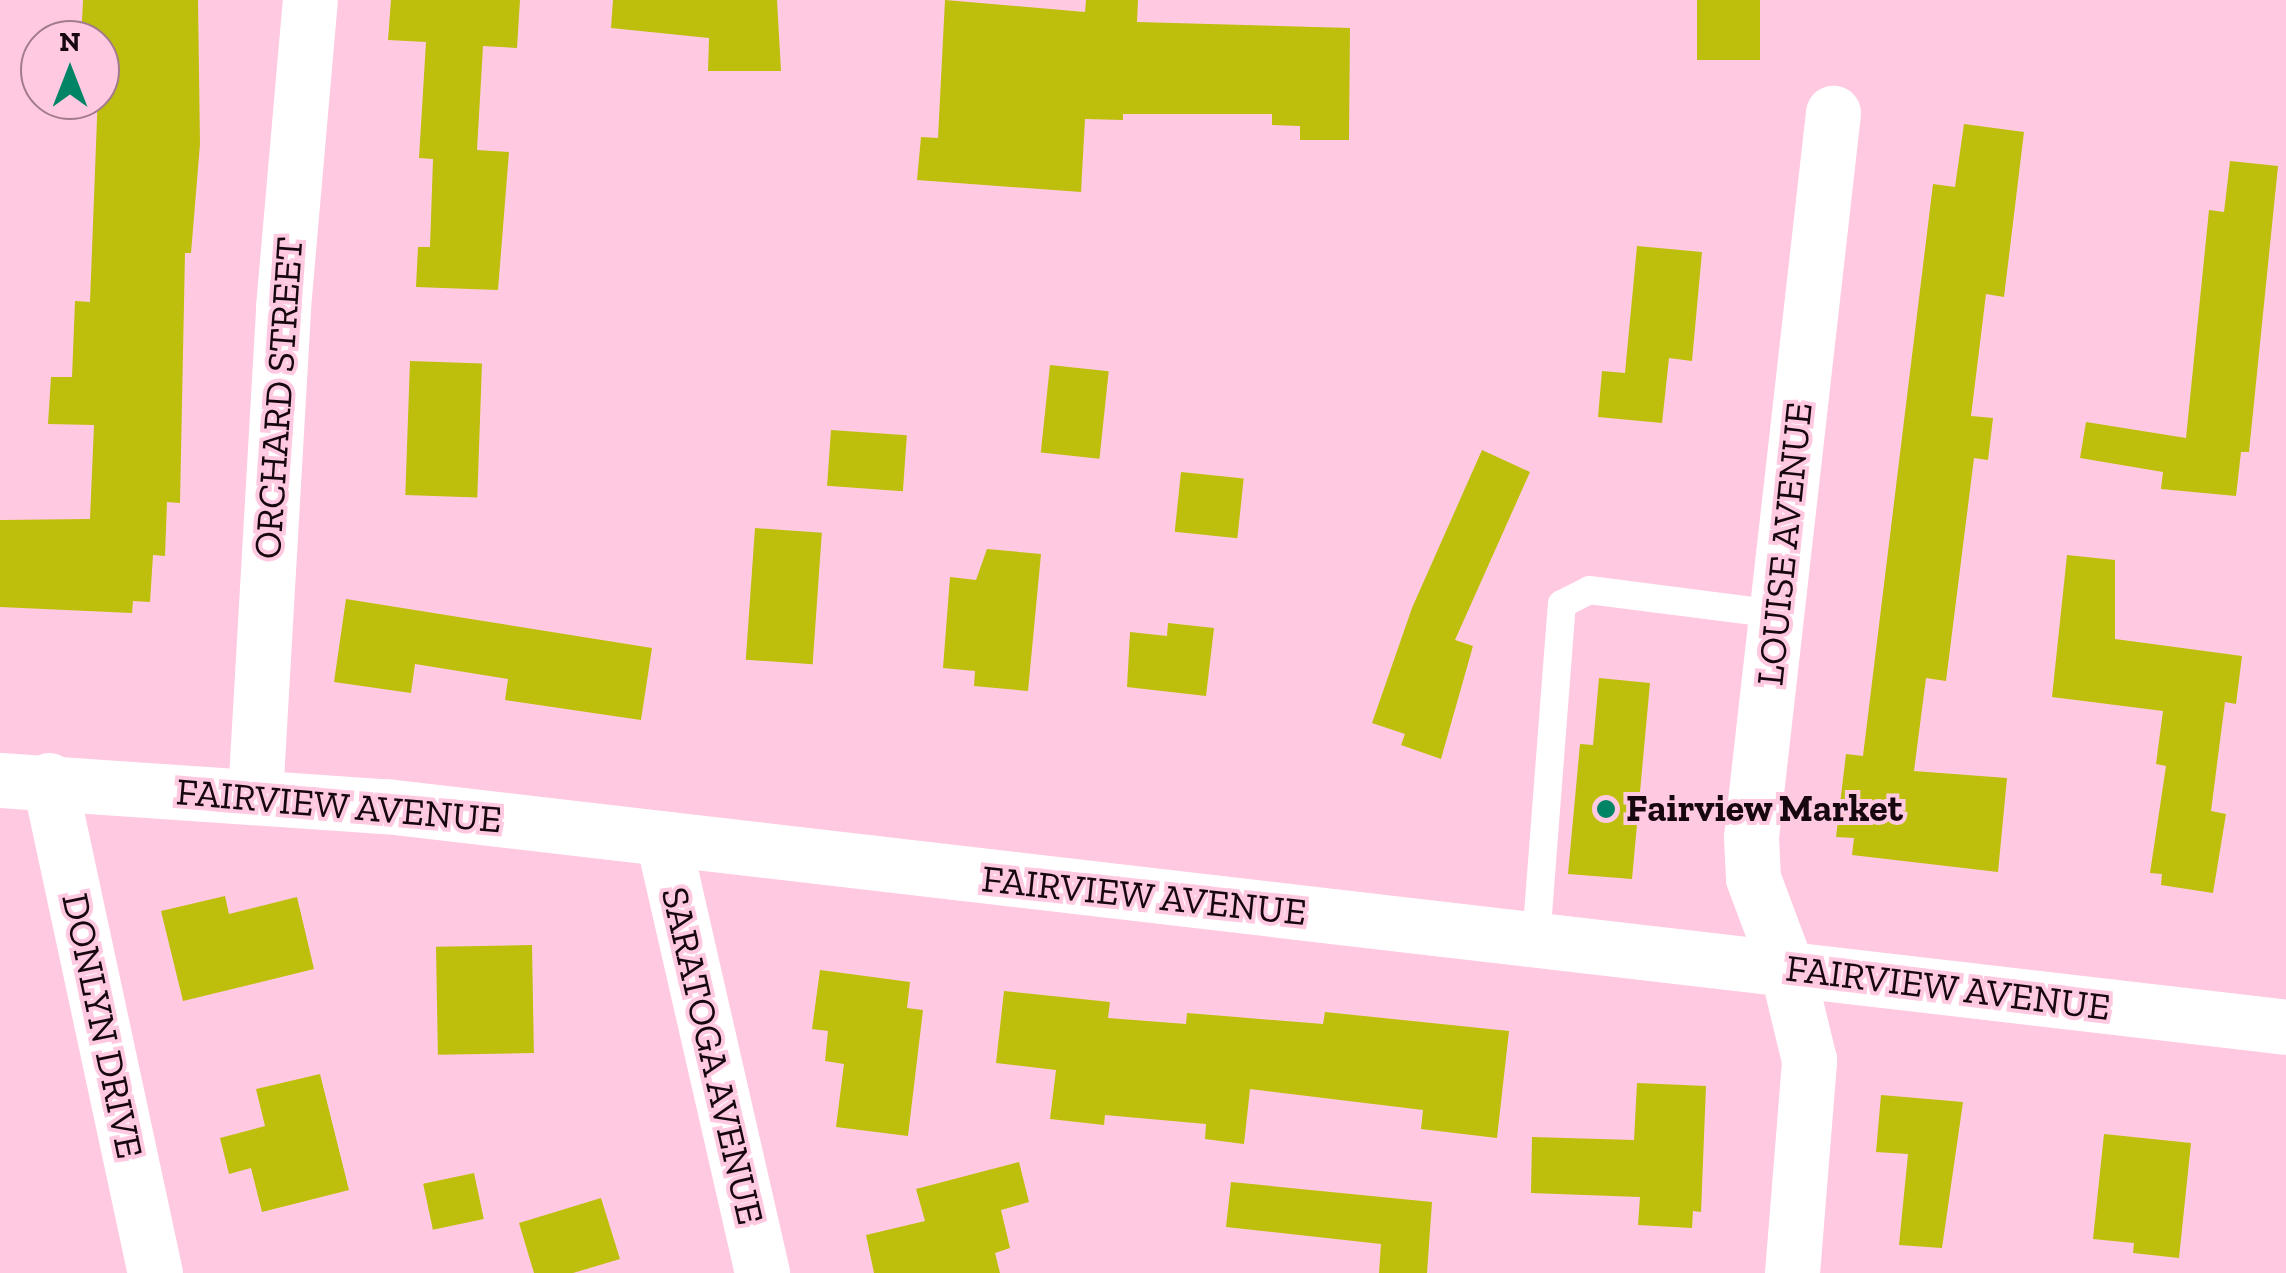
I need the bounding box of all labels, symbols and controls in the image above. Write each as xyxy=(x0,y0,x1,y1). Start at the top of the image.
north arrow xyxy=(20,20,120,120)
text: N xyxy=(59,25,81,58)
street label: ORCHARD STREET xyxy=(245,235,313,561)
street label: LOUISE AVENUE xyxy=(1747,400,1823,688)
street label: FAIRVIEW AVENUE xyxy=(173,769,505,843)
place label: Fairview Market xyxy=(1626,786,1904,832)
marker: Fairview Market xyxy=(1595,798,1617,820)
street label: FAIRVIEW AVENUE xyxy=(978,856,1310,936)
street label: SARATOGA AVENUE xyxy=(651,882,773,1230)
street label: DONLYN DRIVE xyxy=(52,889,152,1163)
street label: FAIRVIEW AVENUE xyxy=(1782,945,2114,1031)

